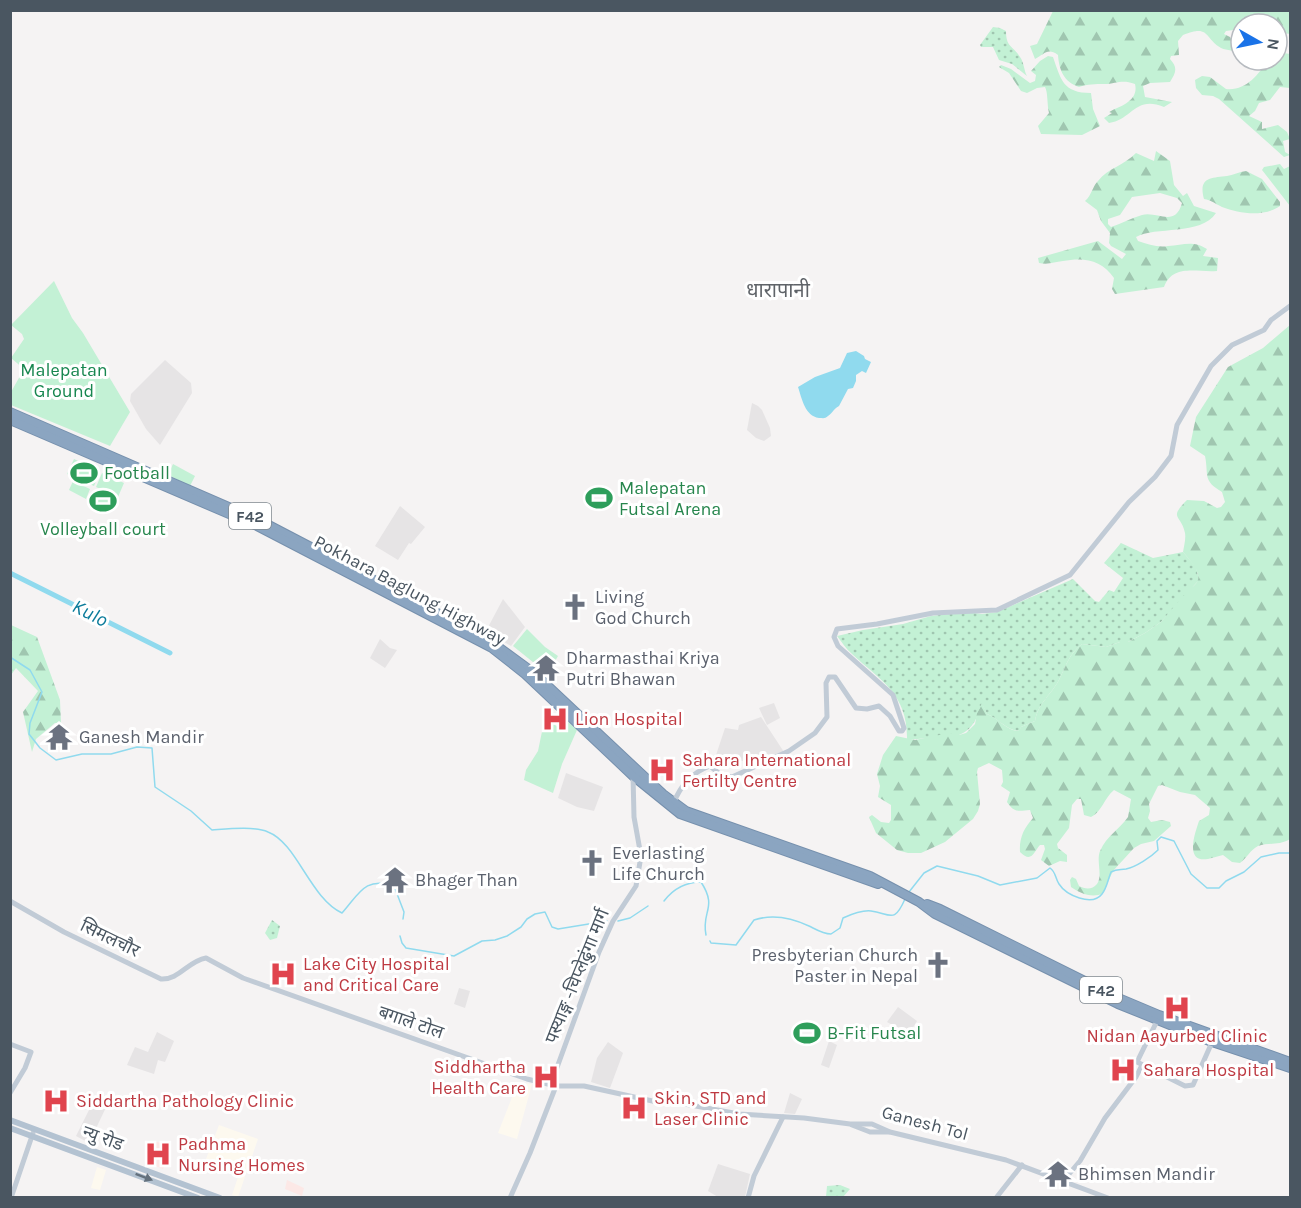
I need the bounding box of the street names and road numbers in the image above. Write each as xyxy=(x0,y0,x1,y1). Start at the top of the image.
road number: F42 xyxy=(229,503,271,529)
street label: Pokhara Baglung Highway xyxy=(311,530,510,650)
street label: पस्याङ्ग -चिप्लेढुंगा मार्ग xyxy=(540,905,615,1047)
street label: सिमलचौर xyxy=(77,914,144,962)
road number: F42 xyxy=(1080,977,1122,1003)
street label: बगाले टोल xyxy=(376,1001,447,1044)
street label: Ganesh Tol xyxy=(879,1101,971,1145)
street label: न्यु रोड xyxy=(79,1121,127,1157)

